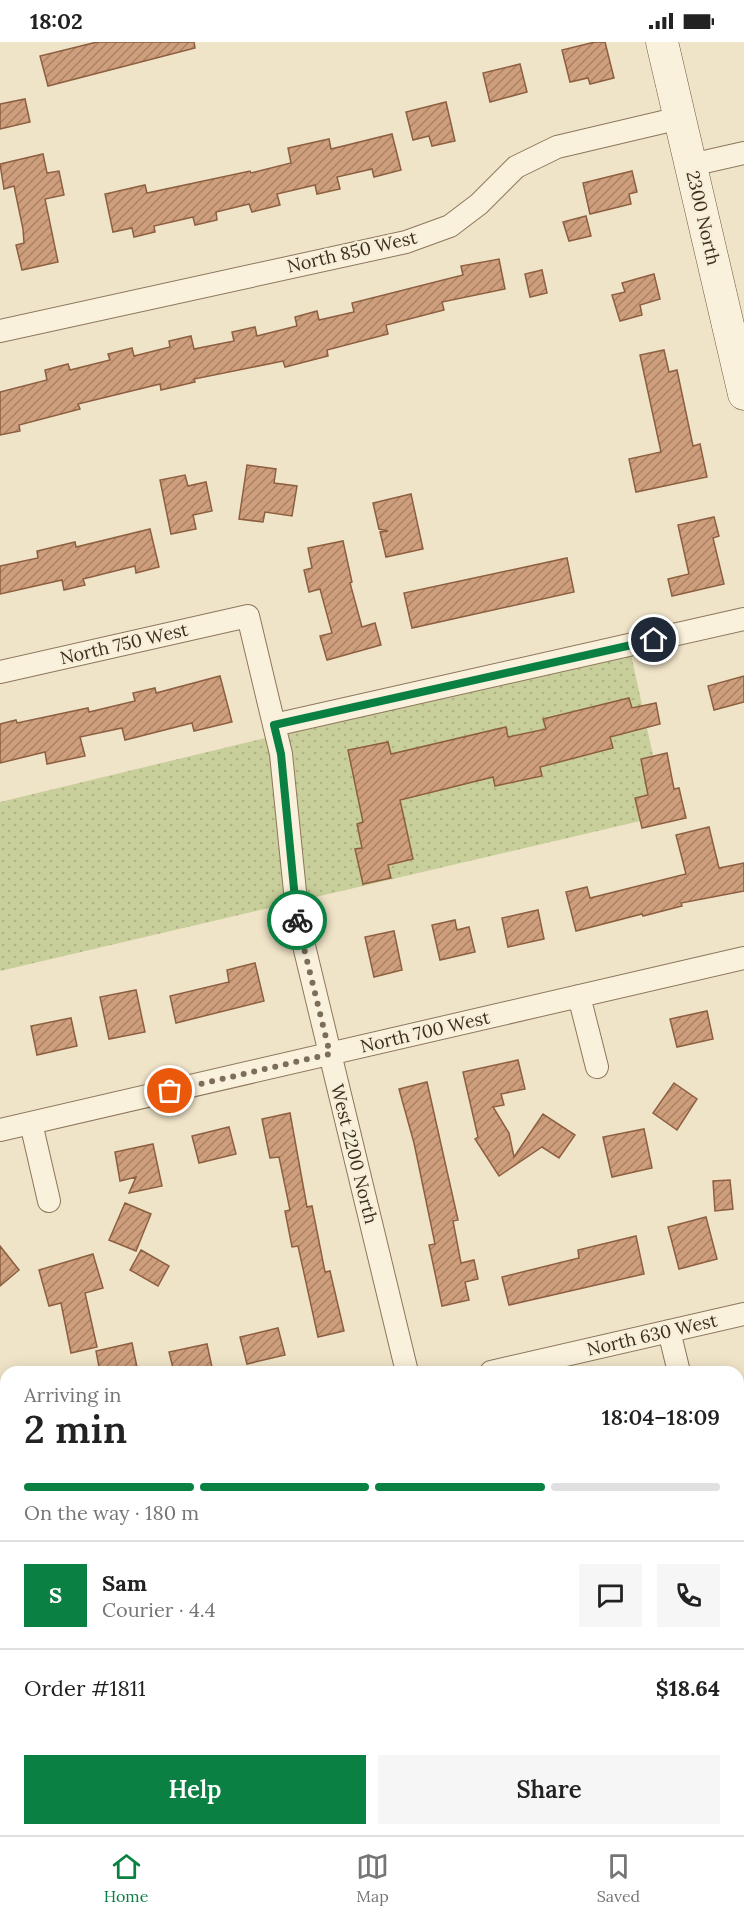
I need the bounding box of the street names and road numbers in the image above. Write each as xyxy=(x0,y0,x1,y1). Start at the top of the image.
street label: 2300 North xyxy=(681,168,726,268)
street label: North 850 West xyxy=(285,225,419,278)
street label: North 750 West xyxy=(58,618,190,669)
street label: North 700 West xyxy=(358,1005,492,1058)
street label: West 2200 North xyxy=(326,1082,383,1226)
street label: North 630 West xyxy=(584,1308,719,1361)

